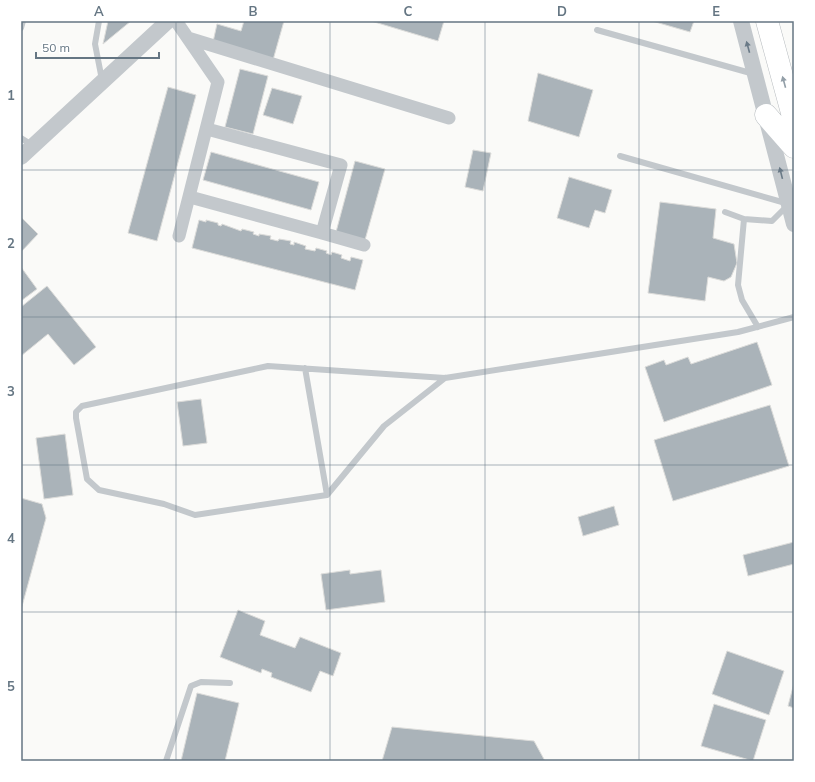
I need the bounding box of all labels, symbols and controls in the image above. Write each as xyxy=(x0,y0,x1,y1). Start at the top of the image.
text: A xyxy=(94,3,104,19)
text: B xyxy=(249,3,258,19)
text: C xyxy=(404,3,413,19)
text: D xyxy=(557,3,567,19)
text: E xyxy=(712,3,720,19)
scale bar xyxy=(36,34,159,60)
text: 50 m xyxy=(42,40,70,55)
one-way arrow xyxy=(745,41,751,53)
one-way arrow xyxy=(781,76,787,88)
text: 1 xyxy=(7,87,15,103)
one-way arrow xyxy=(777,167,783,179)
text: 2 xyxy=(7,235,15,251)
text: 3 xyxy=(7,383,15,399)
text: 4 xyxy=(7,530,15,546)
text: 5 xyxy=(7,678,15,694)

